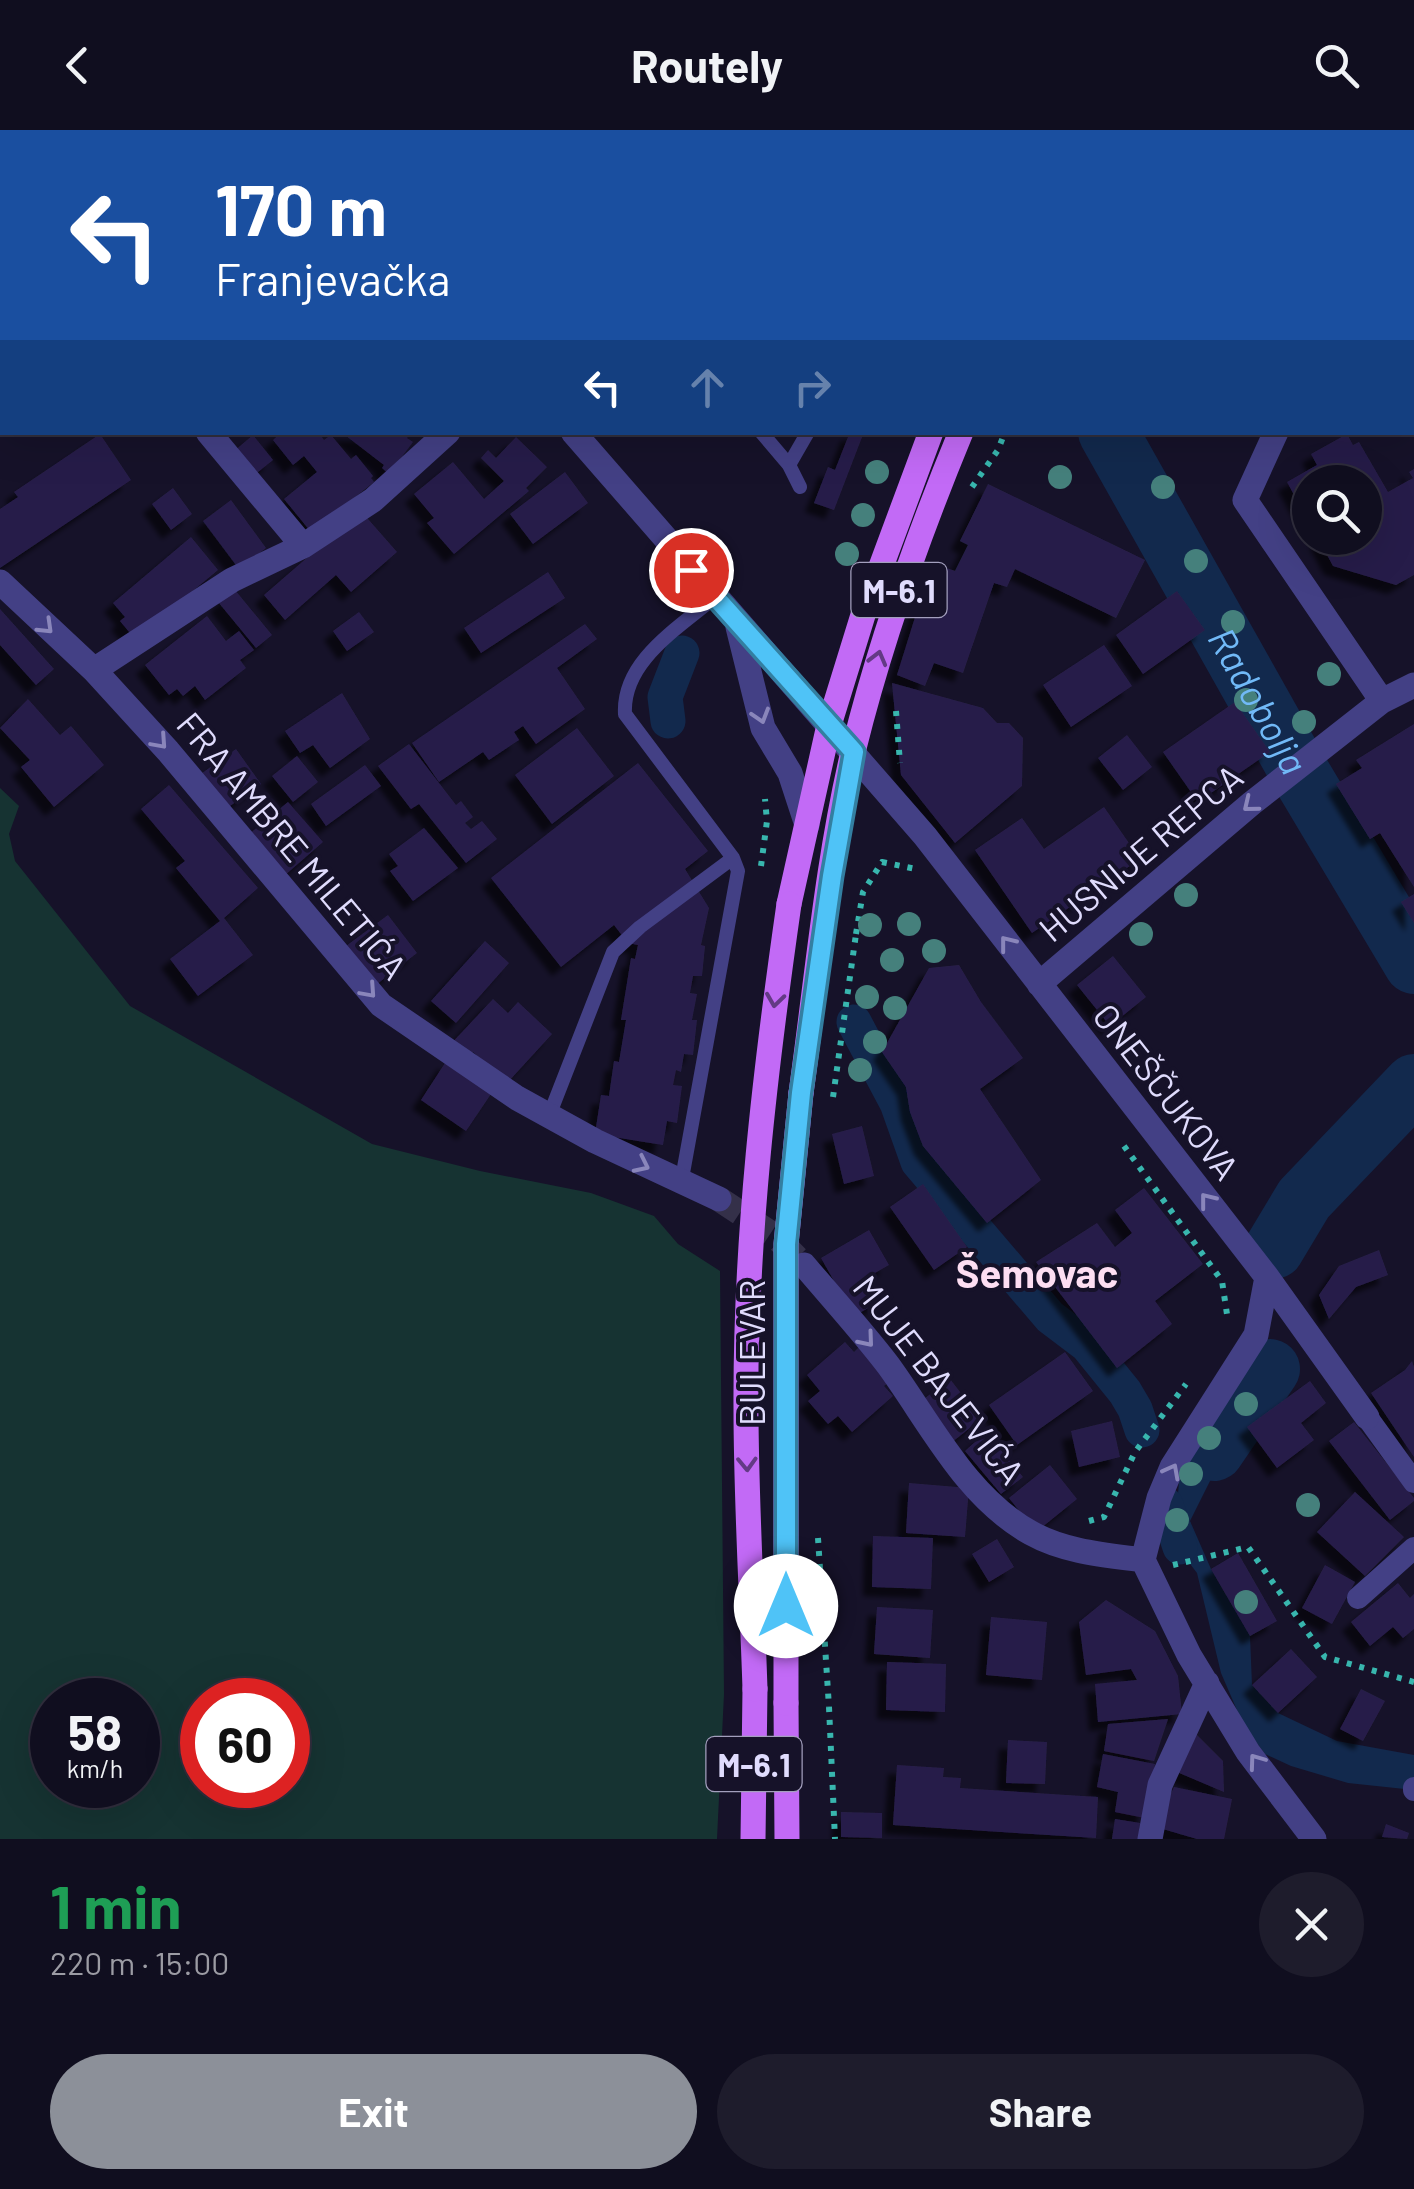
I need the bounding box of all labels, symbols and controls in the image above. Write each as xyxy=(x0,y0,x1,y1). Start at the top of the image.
icon: back xyxy=(50,38,105,93)
text: Routely xyxy=(631,38,783,92)
icon: search xyxy=(1309,38,1364,93)
text: 170 m xyxy=(215,166,387,250)
icon: left xyxy=(50,170,180,300)
text: Franjevačka xyxy=(215,251,450,305)
icon: left xyxy=(575,360,630,415)
icon: ahead xyxy=(680,360,735,415)
icon: right xyxy=(785,360,840,415)
map controls xyxy=(1292,465,1382,555)
button: search xyxy=(1292,465,1382,555)
pin xyxy=(649,528,734,613)
icon: arrive xyxy=(664,543,719,598)
road number: M-6.1 xyxy=(852,563,946,617)
one-way arrow xyxy=(35,615,53,633)
water label: Radobolja xyxy=(1200,619,1318,782)
one-way arrow xyxy=(867,650,888,667)
street label: FRA AMBRE MILETIĆA xyxy=(169,703,417,987)
one-way arrow xyxy=(749,707,770,724)
one-way arrow xyxy=(148,730,166,749)
street label: HUSNIJE REPCA xyxy=(1030,755,1250,949)
one-way arrow xyxy=(1244,793,1262,811)
one-way arrow xyxy=(1001,936,1019,954)
one-way arrow xyxy=(357,979,375,998)
one-way arrow xyxy=(766,992,787,1008)
street label: ONEŠČUKOVA xyxy=(1085,995,1249,1187)
one-way arrow xyxy=(631,1152,649,1172)
one-way arrow xyxy=(1201,1193,1219,1211)
district label: Šemovac xyxy=(956,1248,1118,1296)
street label: MUJE BAJEVIĆA xyxy=(846,1266,1034,1492)
street label: BULEVAR xyxy=(730,1280,772,1426)
one-way arrow xyxy=(855,1328,873,1346)
one-way arrow xyxy=(737,1456,758,1472)
one-way arrow xyxy=(1160,1463,1179,1482)
position arrow xyxy=(734,1554,838,1658)
speed limit sign: 60 xyxy=(180,1678,310,1808)
text: 58 xyxy=(68,1701,122,1761)
road number: M-6.1 xyxy=(706,1737,802,1791)
text: km/h xyxy=(67,1753,123,1783)
one-way arrow xyxy=(1250,1754,1267,1772)
text: 1 min xyxy=(50,1869,181,1941)
button: close xyxy=(1259,1872,1364,1977)
text: 220 m · 15:00 xyxy=(50,1943,229,1981)
button: Exit xyxy=(50,2054,697,2169)
button: Share xyxy=(717,2054,1364,2169)

